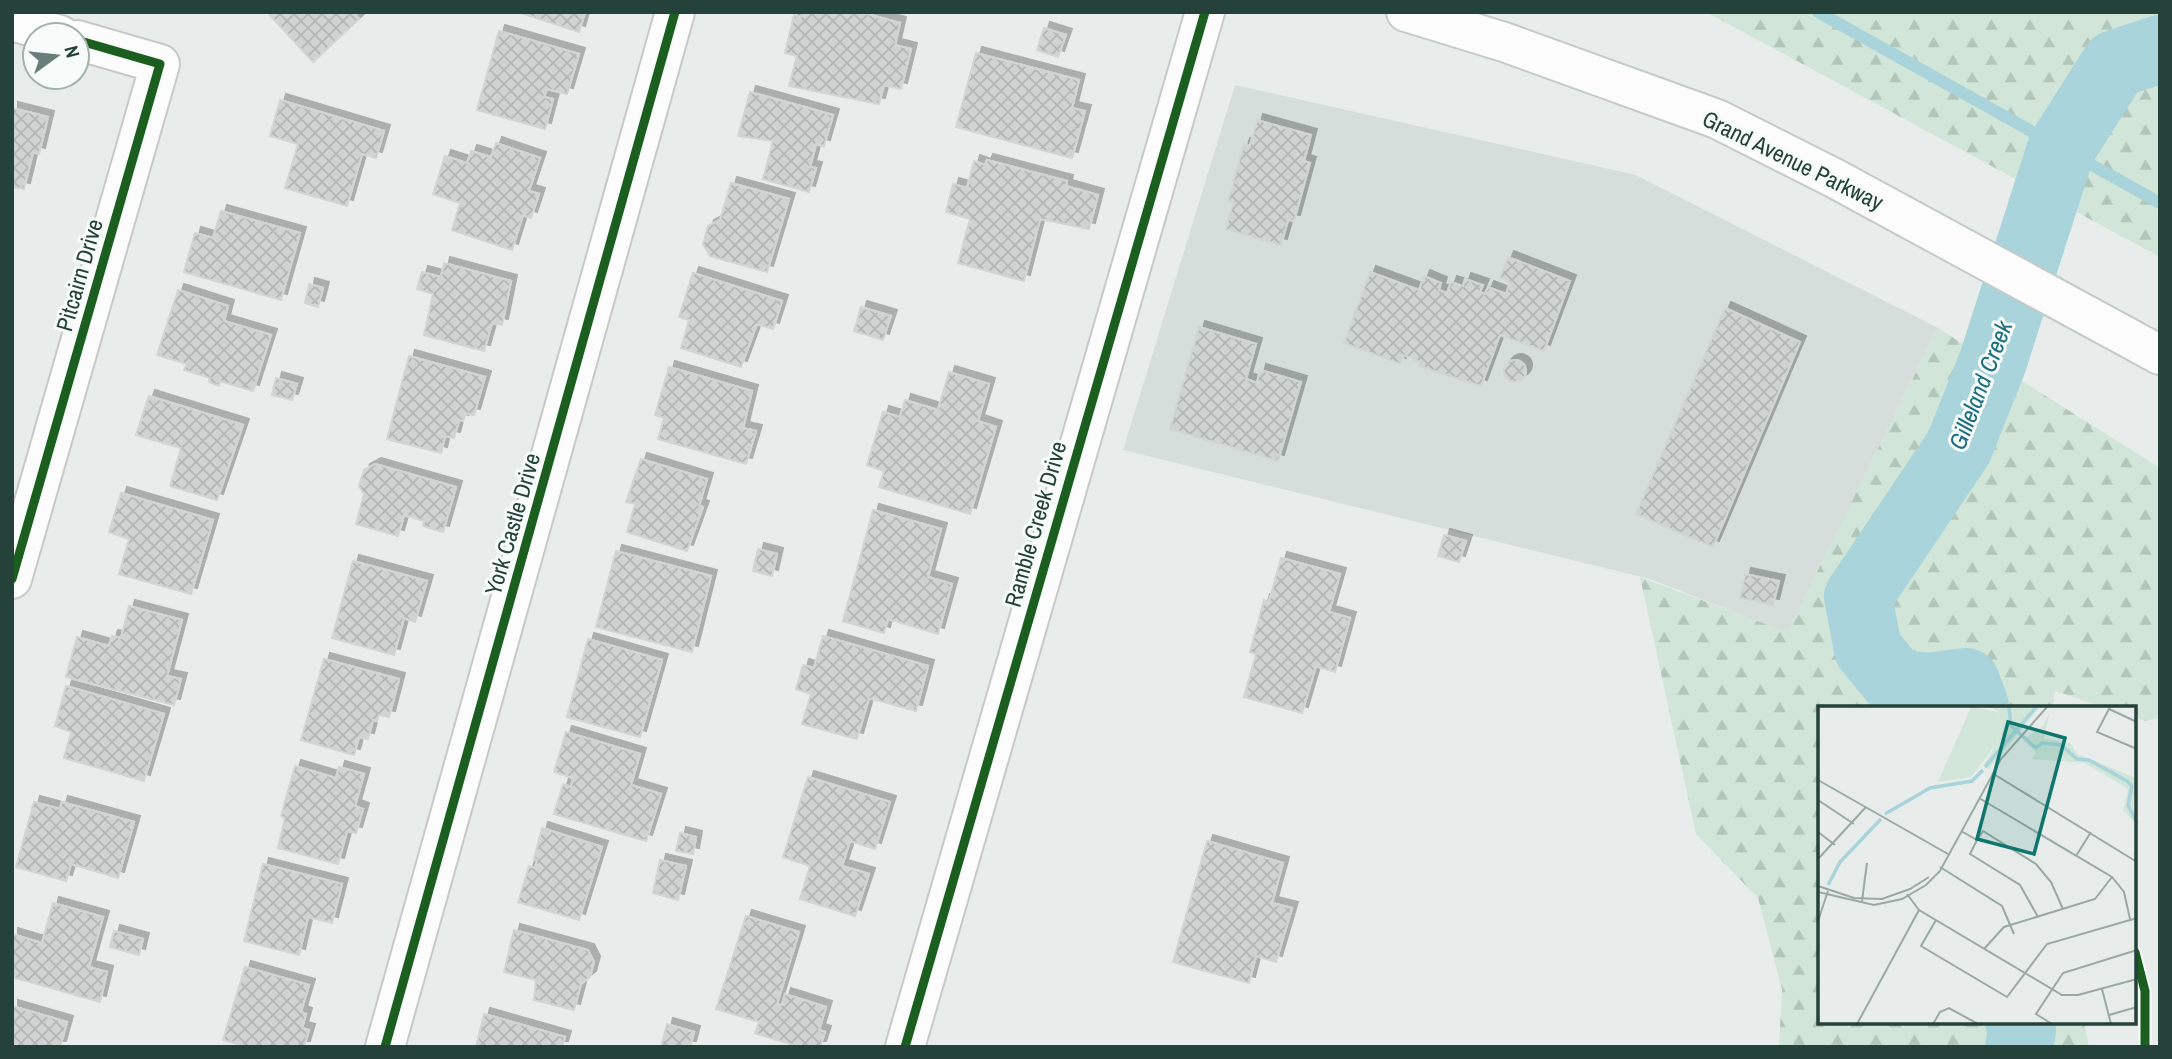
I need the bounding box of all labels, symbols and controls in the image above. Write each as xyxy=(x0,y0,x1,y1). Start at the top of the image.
north arrow xyxy=(21,21,91,91)
text: N xyxy=(58,43,86,60)
street label: Grand Avenue Parkway xyxy=(1697,103,1889,218)
street label: Pitcairn Drive xyxy=(48,215,110,335)
water label: Gilleland Creek xyxy=(1941,315,2020,454)
street label: Ramble Creek Drive xyxy=(997,438,1073,610)
street label: York Castle Drive xyxy=(477,449,547,599)
inset map xyxy=(1818,706,2137,1024)

